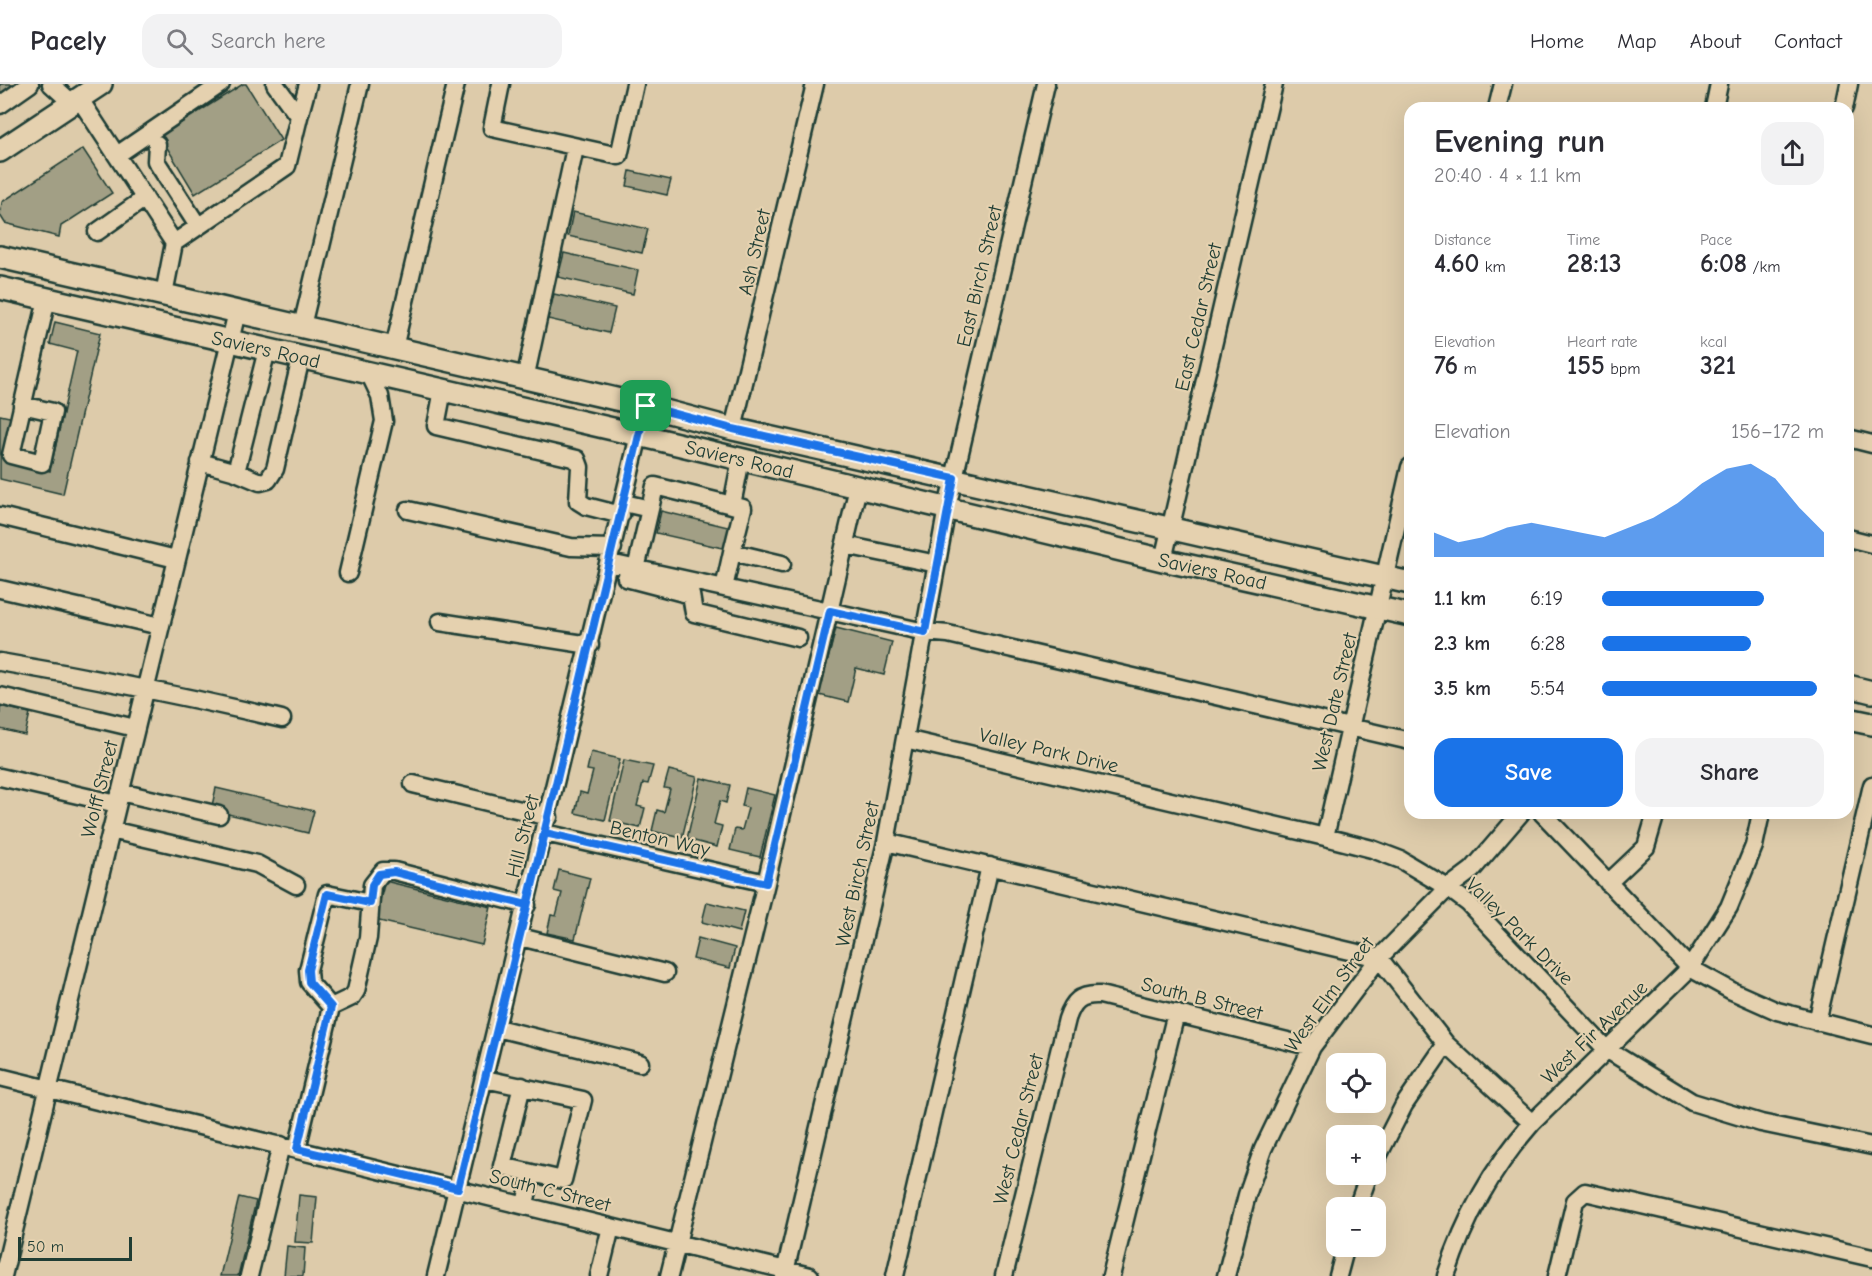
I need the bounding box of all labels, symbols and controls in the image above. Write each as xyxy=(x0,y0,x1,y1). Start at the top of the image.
search box xyxy=(142,14,562,68)
text: Pacely xyxy=(30,25,106,57)
icon: search xyxy=(163,25,196,58)
text: Search here xyxy=(211,28,326,54)
text: Home xyxy=(1530,29,1584,53)
text: Map xyxy=(1617,29,1657,53)
text: About xyxy=(1690,29,1741,53)
text: Contact xyxy=(1774,29,1842,53)
text: Evening run xyxy=(1434,122,1605,160)
button: share xyxy=(1761,122,1824,185)
text: 20:40 · 4 × 1.1 km xyxy=(1434,164,1581,187)
street label: East Birch Street xyxy=(952,202,1007,349)
street label: Ash Street xyxy=(733,206,776,297)
text: Distance xyxy=(1434,231,1491,249)
text: Time xyxy=(1567,231,1600,249)
text: Pace xyxy=(1700,231,1732,249)
street label: East Cedar Street xyxy=(1170,240,1227,393)
text: 4.60 xyxy=(1434,249,1479,279)
text: 28:13 xyxy=(1567,249,1622,279)
text: 6:08 xyxy=(1700,249,1747,279)
text: km xyxy=(1479,258,1506,276)
text: /km xyxy=(1747,258,1780,276)
street label: Saviers Road xyxy=(210,326,322,373)
text: Elevation xyxy=(1434,333,1495,351)
text: Heart rate xyxy=(1567,333,1638,351)
text: kcal xyxy=(1700,333,1727,351)
text: 76 xyxy=(1434,351,1458,381)
text: 155 xyxy=(1567,351,1605,381)
text: 321 xyxy=(1700,351,1736,381)
text: m xyxy=(1458,360,1477,378)
text: bpm xyxy=(1605,360,1640,378)
pin xyxy=(620,380,671,431)
icon: arrive xyxy=(629,389,662,422)
text: Elevation xyxy=(1434,420,1511,443)
text: 156–172 m xyxy=(1731,420,1824,443)
street label: Saviers Road xyxy=(683,435,796,483)
street label: Saviers Road xyxy=(1156,548,1269,595)
text: 1.1 km xyxy=(1434,587,1486,610)
text: 6:19 xyxy=(1530,587,1563,610)
street label: West Date Street xyxy=(1307,629,1362,774)
text: 2.3 km xyxy=(1434,632,1490,655)
text: 6:28 xyxy=(1530,632,1565,655)
text: 3.5 km xyxy=(1434,677,1491,700)
text: 5:54 xyxy=(1530,677,1565,700)
street label: Valley Park Drive xyxy=(977,723,1121,778)
street label: Wolff Street xyxy=(76,737,123,840)
button: Save xyxy=(1434,738,1623,807)
button: Share xyxy=(1635,738,1824,807)
street label: Hill Street xyxy=(501,791,544,880)
street label: West Birch Street xyxy=(831,798,884,949)
street label: Benton Way xyxy=(608,816,712,861)
street label: Valley Park Drive xyxy=(1461,873,1578,990)
street label: West Elm Street xyxy=(1280,931,1380,1056)
street label: South B Street xyxy=(1139,972,1266,1025)
street label: West Fir Avenue xyxy=(1537,976,1652,1089)
street label: West Cedar Street xyxy=(989,1050,1049,1207)
map controls xyxy=(1326,1053,1386,1257)
button: locate xyxy=(1326,1053,1386,1113)
button: + xyxy=(1326,1125,1386,1185)
street label: South C Street xyxy=(487,1164,614,1217)
button: − xyxy=(1326,1197,1386,1257)
scale bar xyxy=(18,1234,132,1262)
text: 50 m xyxy=(27,1238,64,1256)

